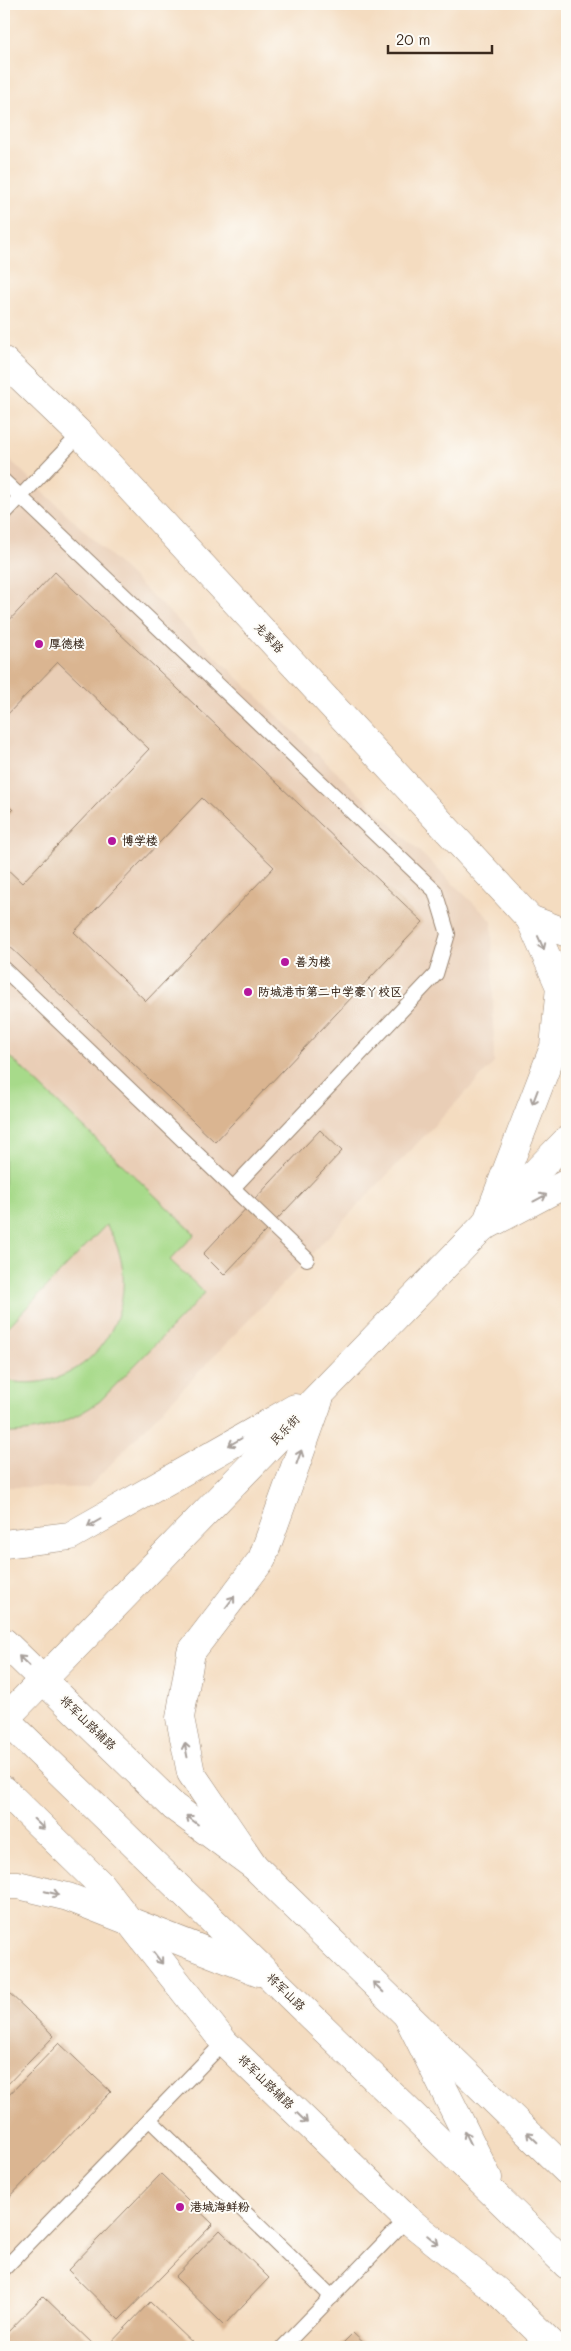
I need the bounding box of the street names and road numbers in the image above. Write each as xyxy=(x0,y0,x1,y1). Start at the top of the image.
street label: 龙琴路 xyxy=(252,619,288,656)
street label: 民乐街 xyxy=(266,1411,303,1448)
street label: 将军山路辅路 xyxy=(57,1692,120,1753)
street label: 将军山路 xyxy=(264,1969,310,2014)
street label: 将军山路辅路 xyxy=(235,2051,298,2112)

